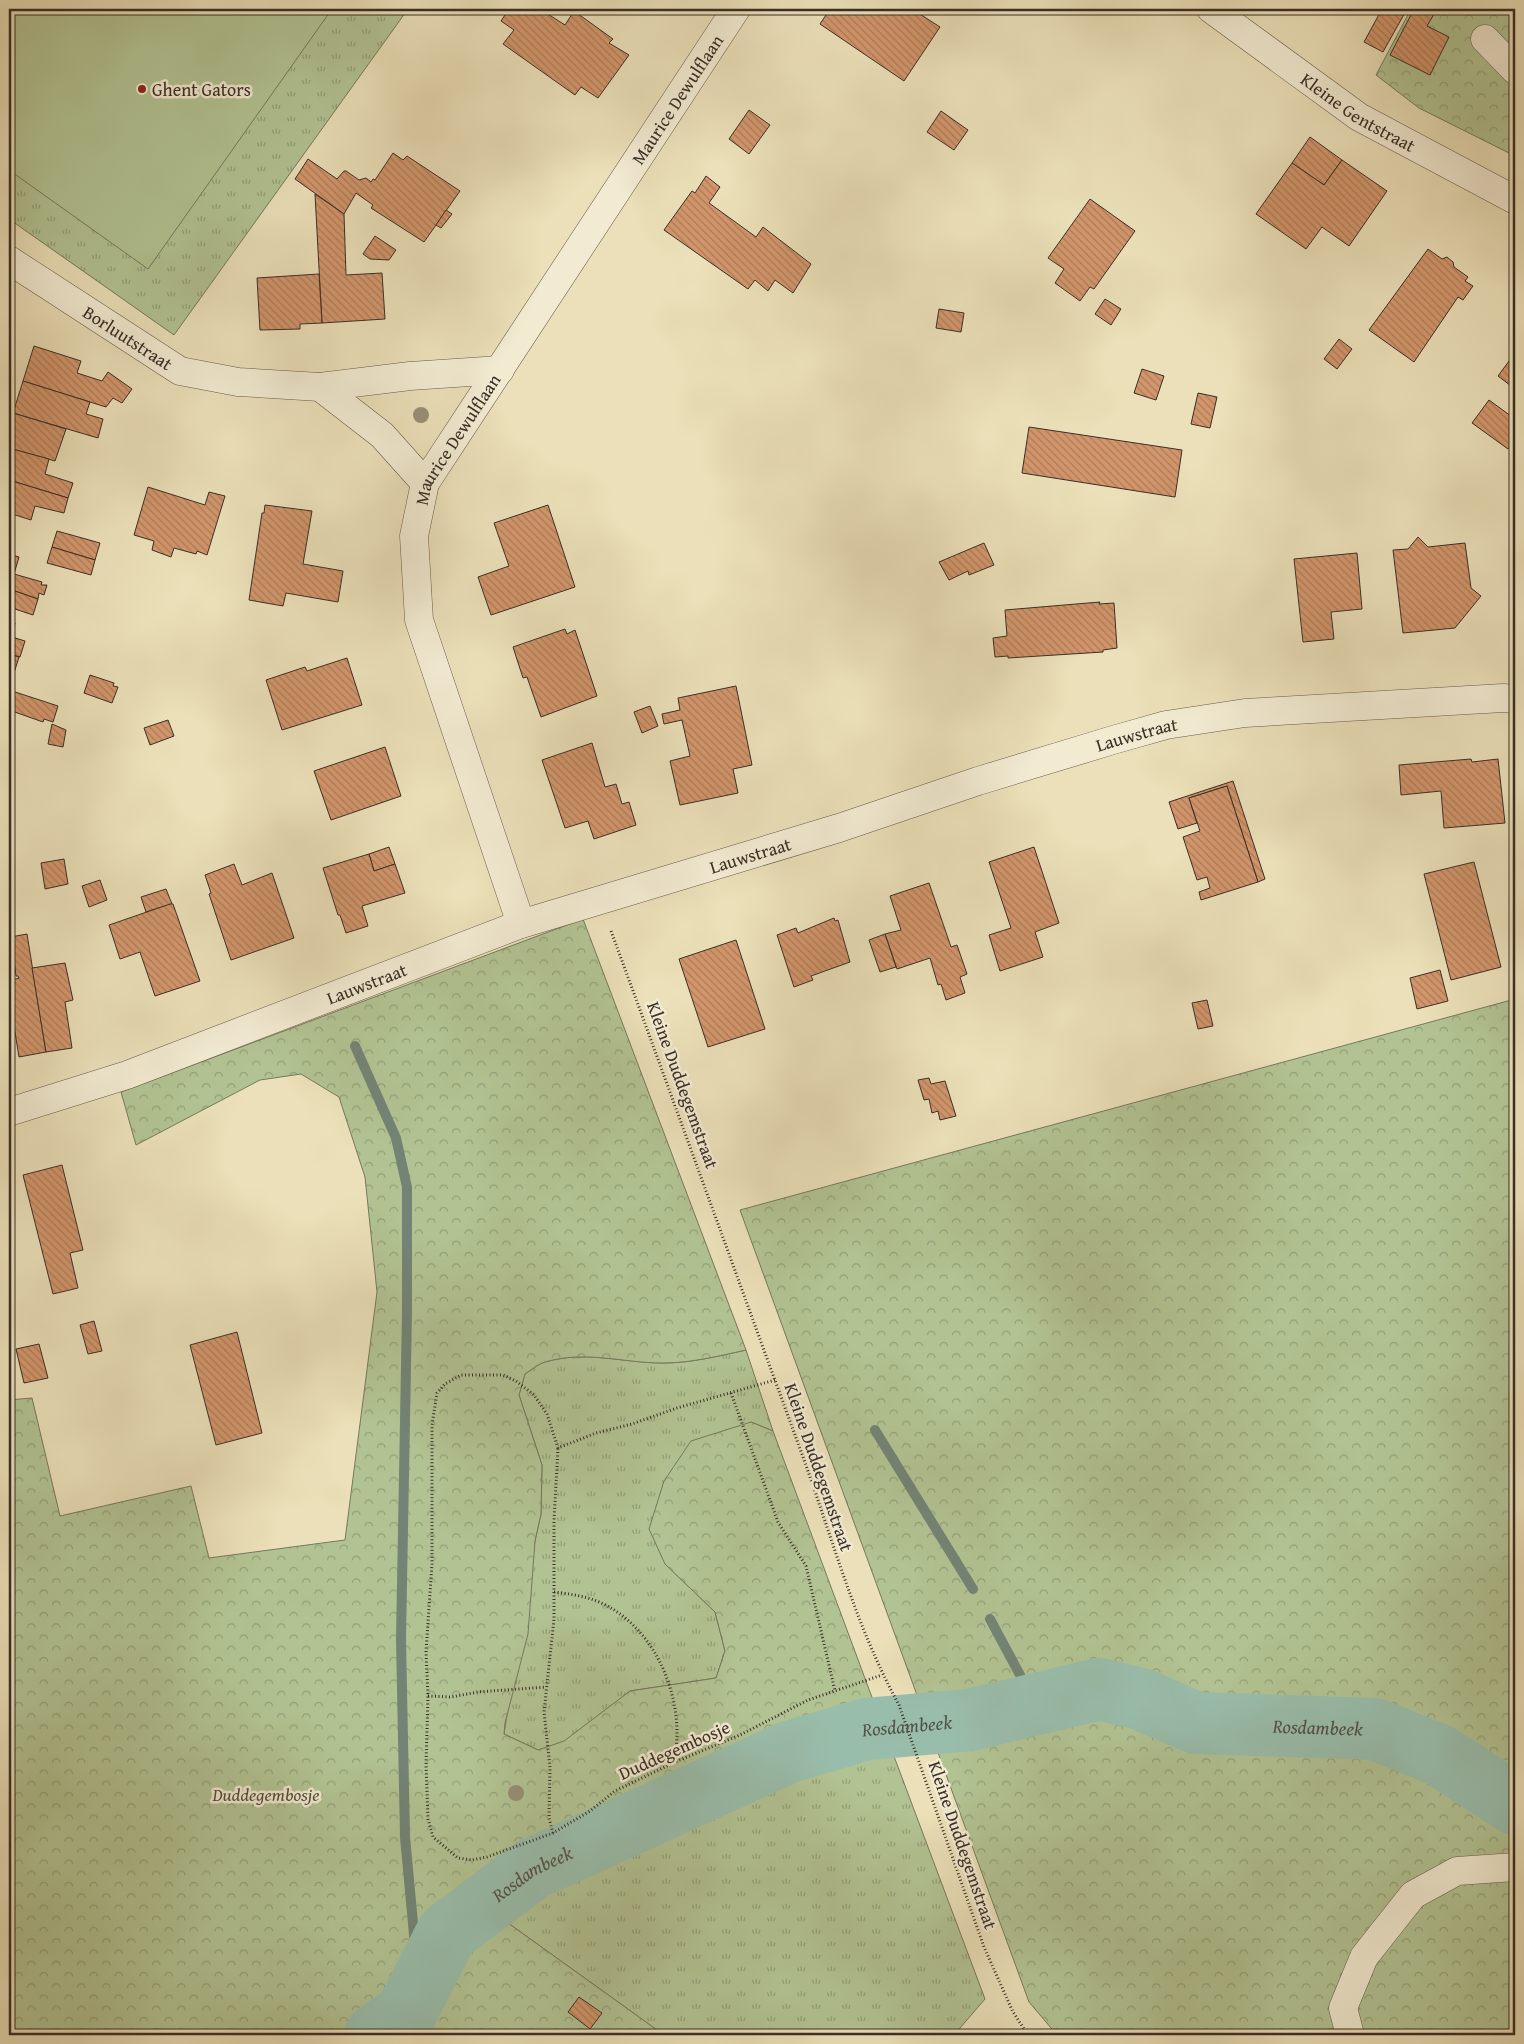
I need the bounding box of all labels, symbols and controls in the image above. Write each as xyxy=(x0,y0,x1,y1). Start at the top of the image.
street label: Maurice Dewulflaan xyxy=(624,29,730,170)
street label: Kleine Gentstraat xyxy=(1295,65,1421,159)
place label: Ghent Gators xyxy=(152,76,251,103)
marker: Ghent Gators xyxy=(136,83,148,95)
street label: Borluutstraat xyxy=(78,298,179,377)
street label: Maurice Dewulflaan xyxy=(407,368,507,508)
street label: Lauwstraat xyxy=(1092,710,1180,758)
street label: Lauwstraat xyxy=(706,830,795,880)
street label: Lauwstraat xyxy=(322,955,411,1011)
street label: Kleine Duddegemstraat xyxy=(640,998,726,1173)
street label: Kleine Duddegemstraat xyxy=(778,1379,861,1555)
water label: Rosdambeek xyxy=(860,1708,953,1743)
water label: Rosdambeek xyxy=(1271,1712,1364,1743)
street label: Duddegembosje xyxy=(614,1713,734,1787)
street label: Kleine Duddegemstraat xyxy=(922,1757,1005,1933)
park label: Duddegembosje xyxy=(211,1781,320,1808)
water label: Rosdambeek xyxy=(485,1838,577,1909)

